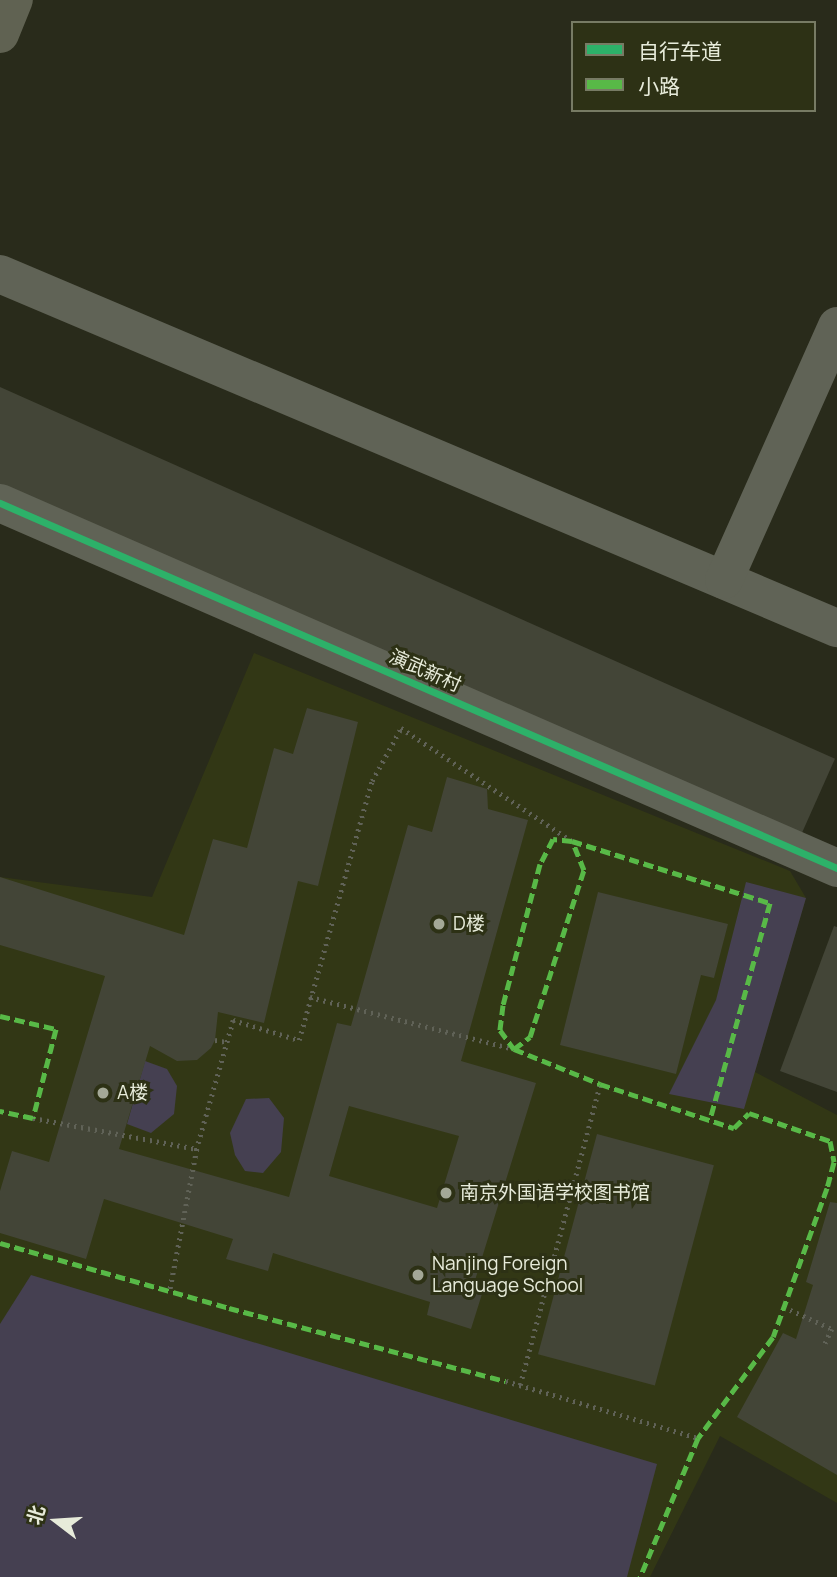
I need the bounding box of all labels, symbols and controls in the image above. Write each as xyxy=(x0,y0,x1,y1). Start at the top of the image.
legend xyxy=(571,21,816,112)
text: 自行车道 xyxy=(638,37,722,65)
text: 小路 xyxy=(638,72,680,100)
street label: 演武新村 xyxy=(386,645,464,697)
place label: D楼 xyxy=(453,913,485,935)
marker: D楼 xyxy=(431,916,447,932)
place label: A楼 xyxy=(117,1082,148,1104)
marker: A楼 xyxy=(95,1085,111,1101)
place label: 南京外国语学校图书馆 xyxy=(460,1182,650,1204)
marker: 南京外国语学校图书馆 xyxy=(438,1185,454,1201)
place label: Nanjing Foreign Language School xyxy=(432,1253,583,1297)
marker: Nanjing Foreign Language School xyxy=(410,1267,426,1283)
north arrow xyxy=(21,1486,91,1556)
text: 北 xyxy=(21,1502,51,1528)

